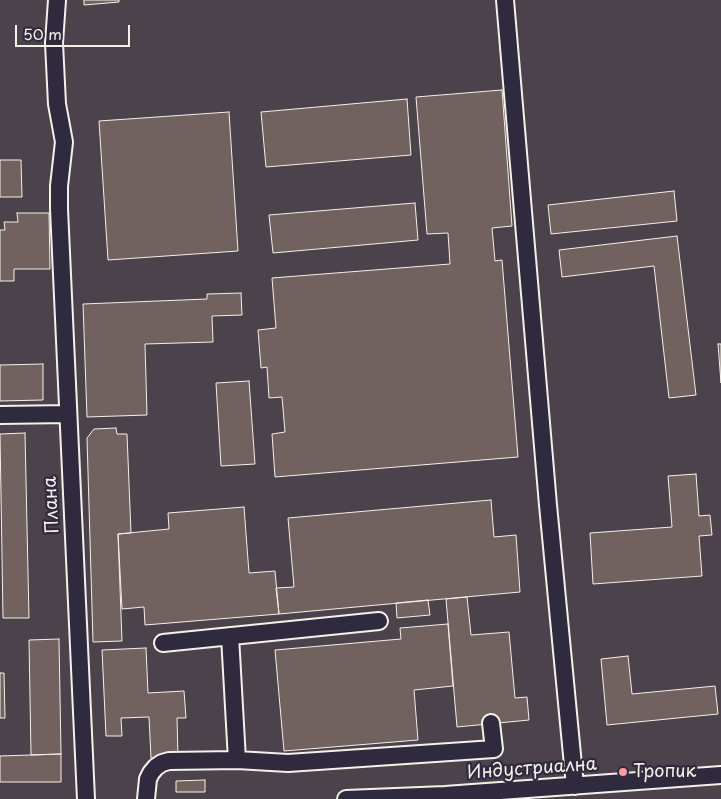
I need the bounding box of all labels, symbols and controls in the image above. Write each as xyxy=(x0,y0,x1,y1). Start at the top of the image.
scale bar xyxy=(18,15,132,47)
text: 50 m xyxy=(23,22,62,45)
street label: Плана xyxy=(40,476,64,534)
street label: Индустриална xyxy=(466,754,598,784)
place label: Тропик xyxy=(633,761,696,783)
marker: Тропик xyxy=(617,766,629,778)

